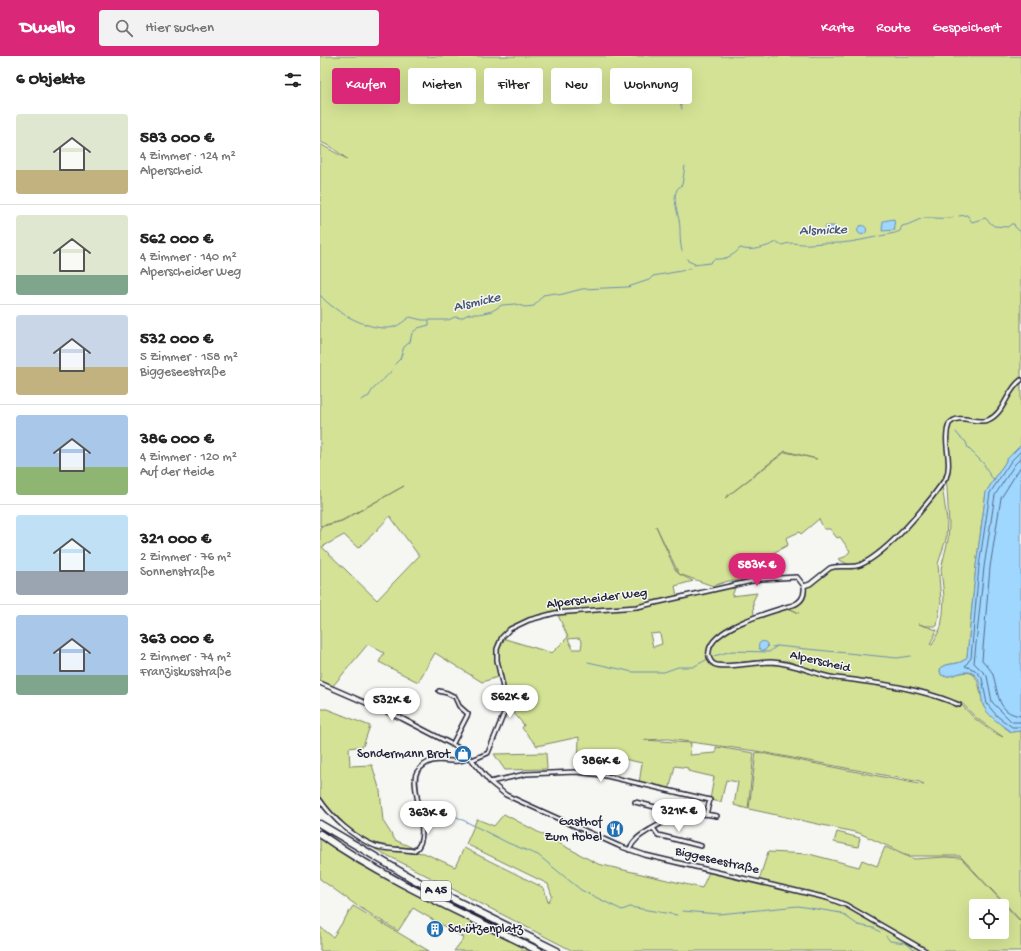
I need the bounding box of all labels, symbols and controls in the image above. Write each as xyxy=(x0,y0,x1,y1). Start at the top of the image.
search box xyxy=(99,10,379,46)
text: Dwello xyxy=(20,17,75,40)
icon: search xyxy=(113,17,135,39)
text: Hier suchen xyxy=(145,19,214,37)
text: Karte xyxy=(821,20,854,37)
text: Route xyxy=(876,20,910,37)
text: Gespeichert xyxy=(932,20,1001,37)
chip: Kaufen xyxy=(332,68,400,104)
chip: Mieten xyxy=(408,68,476,104)
chip: Filter xyxy=(484,68,543,104)
chip: Neu xyxy=(551,68,602,104)
chip: Wohnung xyxy=(610,68,692,104)
icon: filters xyxy=(282,69,304,91)
text: 6 Objekte xyxy=(16,70,85,90)
text: 583 000 € xyxy=(140,129,214,149)
icon: home xyxy=(48,130,96,178)
text: 4 Zimmer · 124 m² xyxy=(140,149,236,164)
text: Alperscheid xyxy=(140,164,202,179)
water label: Alsmicke xyxy=(799,222,848,240)
text: 562 000 € xyxy=(140,230,213,250)
icon: home xyxy=(48,231,96,279)
text: 4 Zimmer · 140 m² xyxy=(140,250,237,265)
text: Alperscheider Weg xyxy=(140,265,241,280)
water label: Alsmicke xyxy=(452,289,503,317)
text: 532 000 € xyxy=(140,330,213,350)
icon: home xyxy=(48,331,96,379)
text: 5 Zimmer · 158 m² xyxy=(140,350,238,365)
text: Biggeseestraße xyxy=(140,365,226,380)
text: 386 000 € xyxy=(140,430,214,450)
icon: home xyxy=(48,431,96,479)
text: 4 Zimmer · 120 m² xyxy=(140,450,237,465)
text: Auf der Heide xyxy=(140,465,214,480)
text: 321 000 € xyxy=(140,530,211,550)
icon: home xyxy=(48,531,96,579)
text: 2 Zimmer · 76 m² xyxy=(140,550,232,565)
pin: 583K € xyxy=(724,553,790,587)
text: 583K € xyxy=(738,558,776,573)
text: Sonnenstraße xyxy=(140,565,215,580)
street label: Alperscheider Weg xyxy=(546,585,648,613)
text: 363 000 € xyxy=(140,630,213,650)
icon: home xyxy=(48,631,96,679)
street label: Alperscheid xyxy=(788,648,853,677)
text: 2 Zimmer · 74 m² xyxy=(140,650,231,665)
text: Franziskusstraße xyxy=(140,665,231,680)
pin: 562K € xyxy=(477,685,543,719)
pin: 532K € xyxy=(359,688,425,722)
text: 562K € xyxy=(491,690,529,705)
text: 532K € xyxy=(373,693,411,708)
shop icon: Sondermann Brot xyxy=(453,744,473,764)
place label: Sondermann Brot xyxy=(357,747,452,762)
pin: 386K € xyxy=(568,749,634,783)
text: 386K € xyxy=(582,754,620,769)
pin: 321K € xyxy=(646,799,712,833)
pin: 363K € xyxy=(395,801,461,835)
text: 321K € xyxy=(661,804,697,819)
text: 363K € xyxy=(409,806,447,821)
place label: Gasthof Zum Hobel xyxy=(545,815,603,845)
restaurant icon: Gasthof Zum Hobel xyxy=(605,819,625,839)
street label: Biggeseestraße xyxy=(673,844,761,878)
road number: A 45 xyxy=(421,881,451,901)
map controls xyxy=(969,899,1009,939)
button: locate xyxy=(969,899,1009,939)
building icon: Schützenplatz xyxy=(425,919,445,939)
place label: Schützenplatz xyxy=(448,922,524,937)

